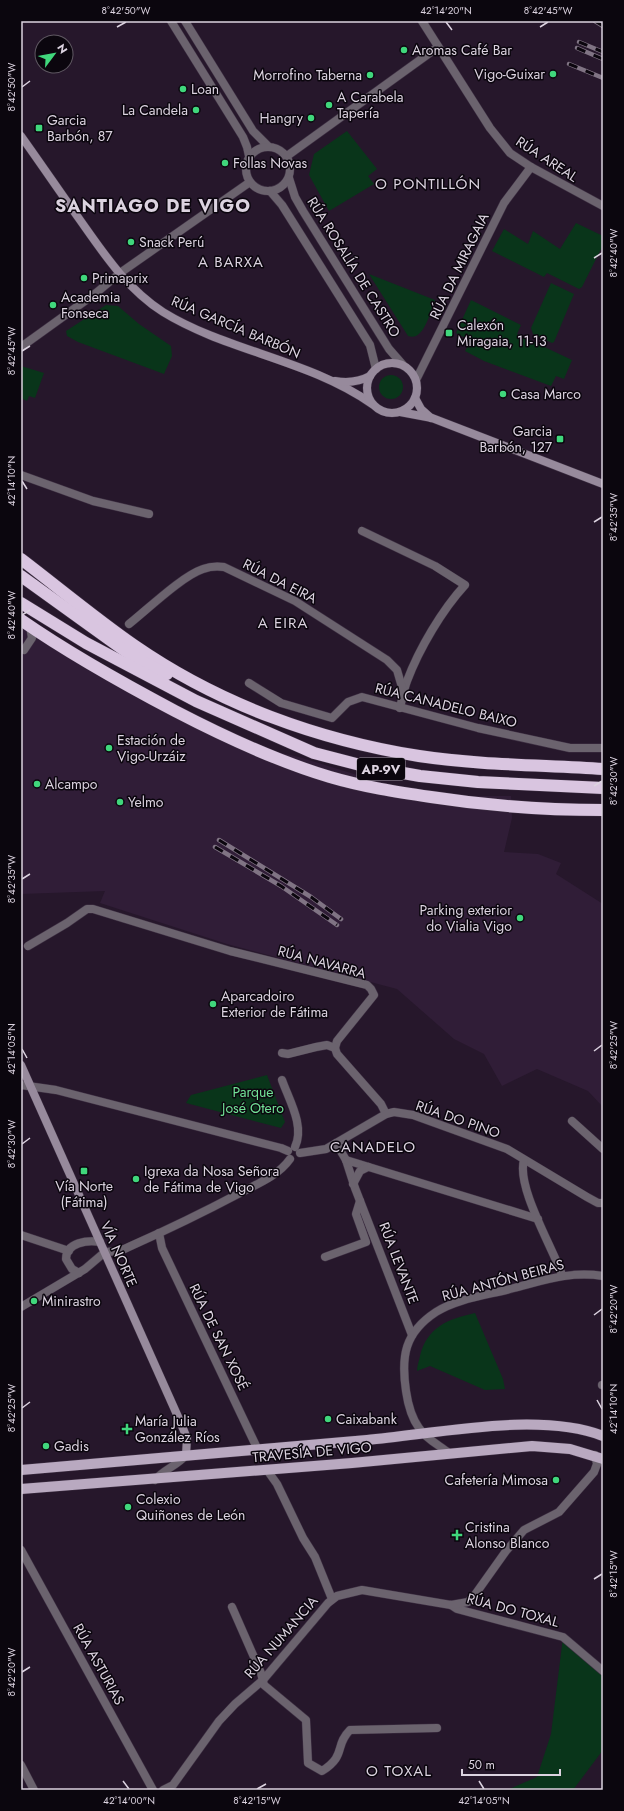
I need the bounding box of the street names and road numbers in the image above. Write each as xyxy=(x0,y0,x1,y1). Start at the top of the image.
street label: RÚA AREAL xyxy=(512,131,583,187)
street label: RÚA ROSALÍA DE CASTRO xyxy=(303,193,405,341)
street label: RÚA DA MIRAGAIA xyxy=(425,209,494,323)
street label: RÚA GARCÍA BARBÓN xyxy=(168,291,304,363)
street label: RÚA DA EIRA xyxy=(239,554,321,609)
street label: RÚA CANADELO BAIXO xyxy=(373,678,519,732)
road number: AP-9V xyxy=(357,758,405,780)
street label: RÚA NAVARRA xyxy=(276,941,369,984)
street label: RÚA DO PINO xyxy=(413,1095,503,1143)
street label: VÍA NORTE xyxy=(96,1218,142,1290)
street label: RÚA LEVANTE xyxy=(374,1219,424,1307)
street label: RÚA ANTÓN BEIRAS xyxy=(440,1254,567,1306)
street label: RÚA DE SAN XOSÉ xyxy=(184,1280,254,1394)
street label: TRAVESÍA DE VIGO xyxy=(252,1437,372,1467)
street label: RÚA DO TOXAL xyxy=(465,1588,562,1632)
street label: RÚA NUMANCIA xyxy=(240,1591,323,1683)
street label: RÚA ASTURIAS xyxy=(68,1620,130,1709)

